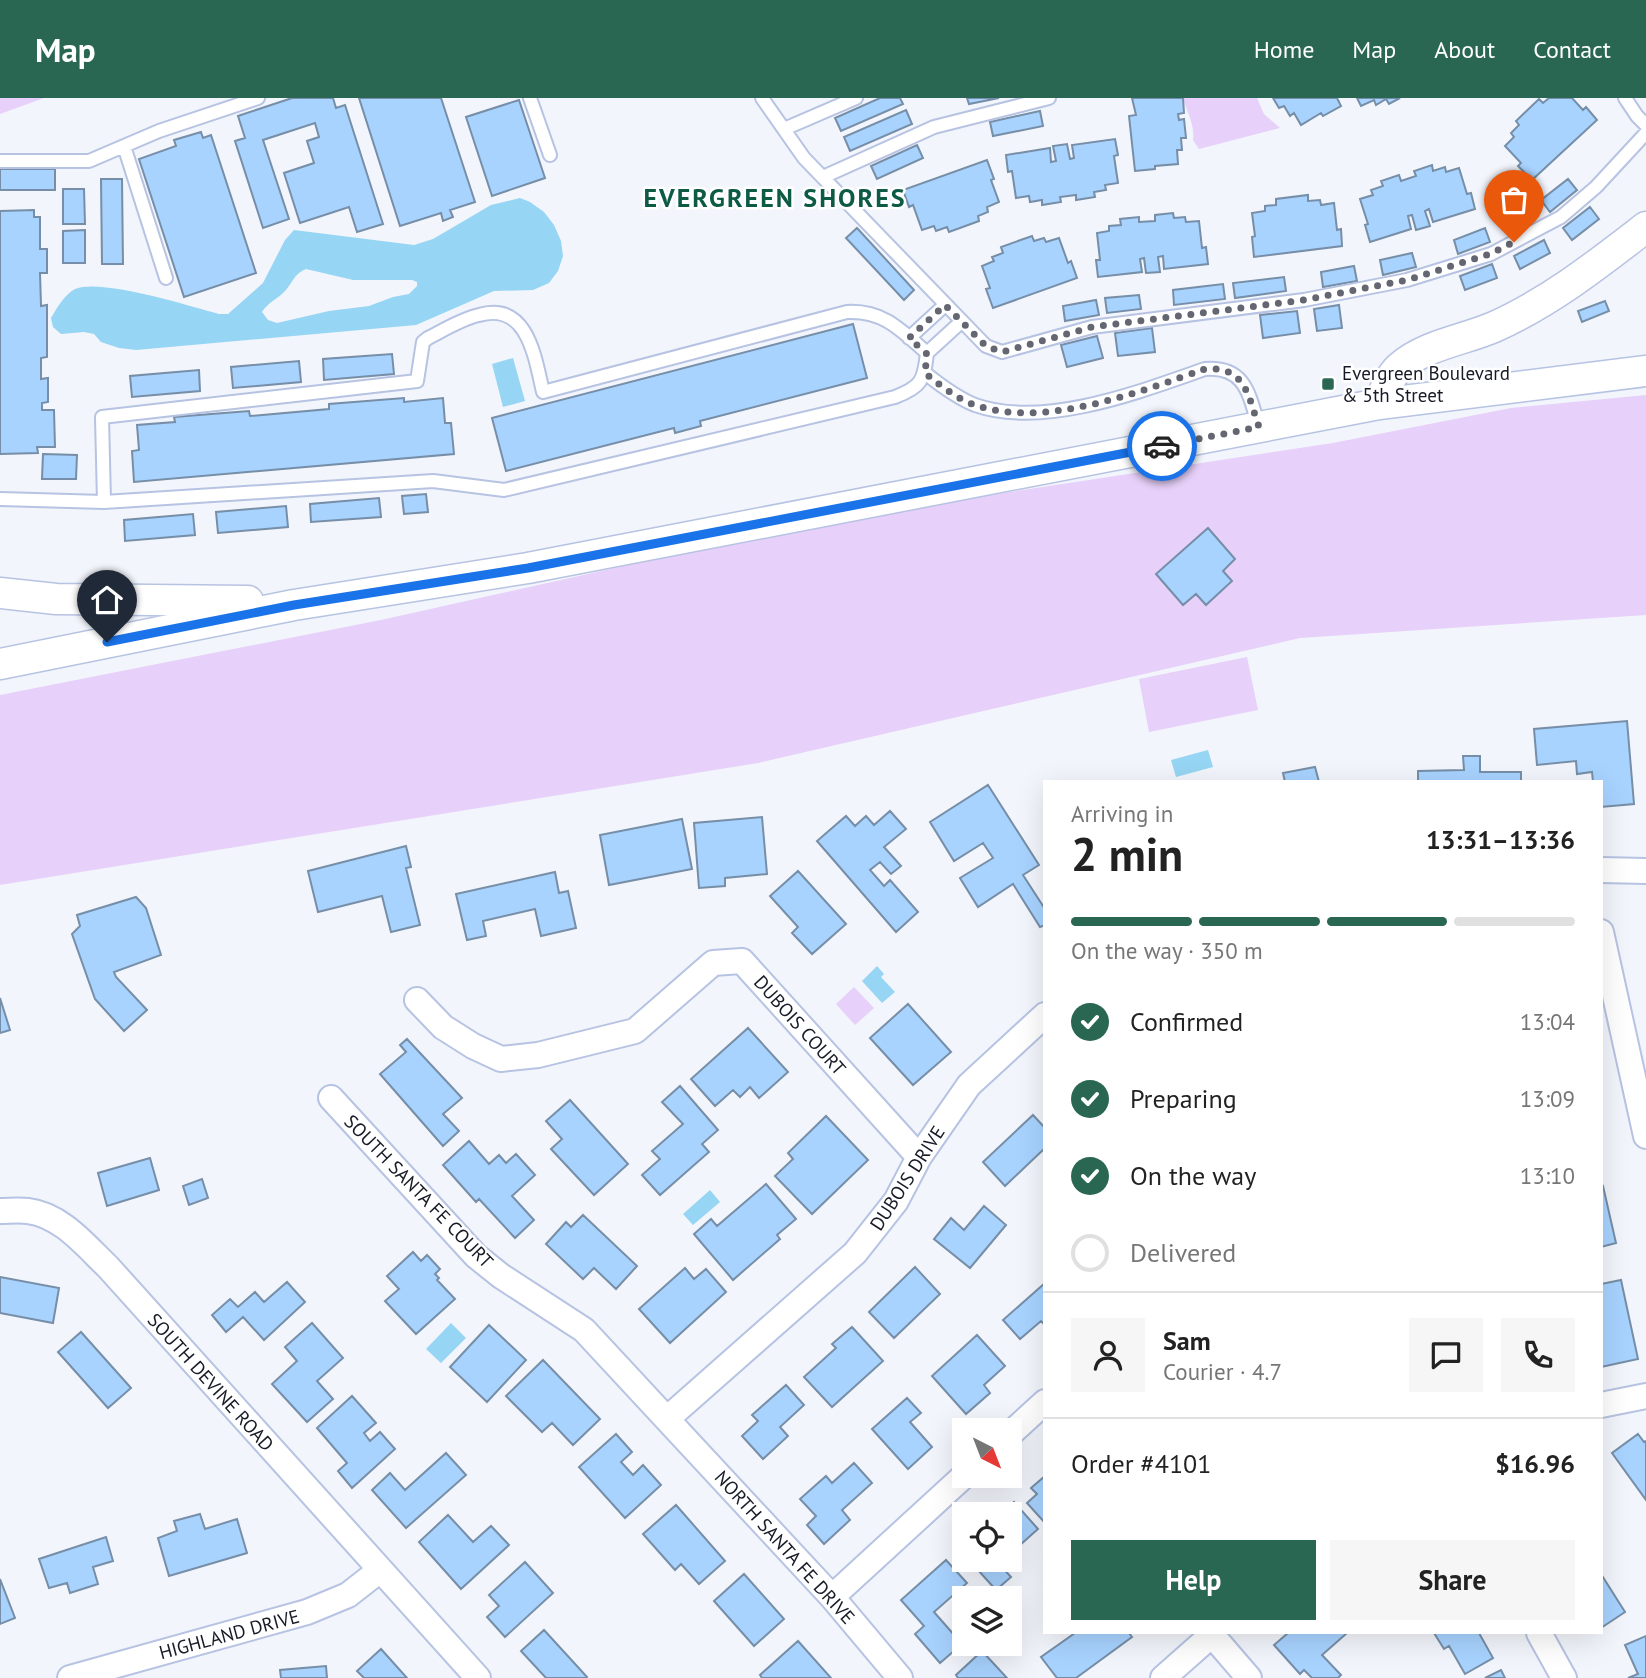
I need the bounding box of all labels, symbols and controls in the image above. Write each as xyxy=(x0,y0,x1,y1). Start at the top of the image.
text: Map xyxy=(35,28,96,71)
text: Home xyxy=(1254,34,1314,65)
text: Map xyxy=(1352,34,1396,65)
text: About xyxy=(1434,34,1495,65)
text: Contact xyxy=(1533,34,1611,65)
pin xyxy=(1484,170,1544,242)
district label: EVERGREEN SHORES xyxy=(643,181,907,214)
icon: bag xyxy=(1495,181,1533,219)
place label: Evergreen Boulevard & 5th Street xyxy=(1342,361,1510,407)
marker: Evergreen Boulevard & 5th Street xyxy=(1320,376,1336,392)
courier xyxy=(1127,411,1197,481)
icon: car xyxy=(1143,427,1181,465)
pin xyxy=(77,570,137,642)
icon: home xyxy=(88,581,126,619)
text: Arriving in xyxy=(1071,799,1173,828)
text: 13:31–13:36 xyxy=(1426,823,1575,856)
text: 2 min xyxy=(1071,824,1183,884)
text: On the way · 350 m xyxy=(1071,936,1263,965)
street label: DUBOIS COURT xyxy=(749,970,851,1080)
icon: check xyxy=(1071,1003,1109,1041)
text: Confirmed xyxy=(1130,1005,1243,1038)
text: 13:04 xyxy=(1520,1007,1575,1036)
icon: check xyxy=(1071,1080,1109,1118)
text: Preparing xyxy=(1130,1082,1237,1115)
text: 13:09 xyxy=(1520,1084,1575,1113)
street label: SOUTH SANTA FE COURT xyxy=(339,1109,499,1273)
street label: DUBOIS DRIVE xyxy=(864,1121,950,1235)
icon: check xyxy=(1071,1157,1109,1195)
text: On the way xyxy=(1130,1159,1256,1192)
text: 13:10 xyxy=(1520,1161,1575,1190)
text: Delivered xyxy=(1130,1236,1236,1269)
street label: SOUTH DEVINE ROAD xyxy=(143,1308,279,1456)
button: person xyxy=(1071,1318,1145,1392)
button: chat xyxy=(1409,1318,1483,1392)
button: phone xyxy=(1501,1318,1575,1392)
text: Sam xyxy=(1163,1324,1211,1357)
text: Courier · 4.7 xyxy=(1163,1357,1282,1386)
north arrow xyxy=(952,1418,1022,1488)
map controls xyxy=(952,1418,1022,1656)
text: Order #4101 xyxy=(1071,1447,1211,1480)
text: $16.96 xyxy=(1495,1447,1575,1480)
street label: NORTH SANTA FE DRIVE xyxy=(710,1465,860,1629)
button: locate xyxy=(952,1502,1022,1572)
button: Help xyxy=(1071,1540,1316,1620)
button: Share xyxy=(1330,1540,1575,1620)
button: layers xyxy=(952,1586,1022,1656)
street label: HIGHLAND DRIVE xyxy=(156,1604,302,1664)

